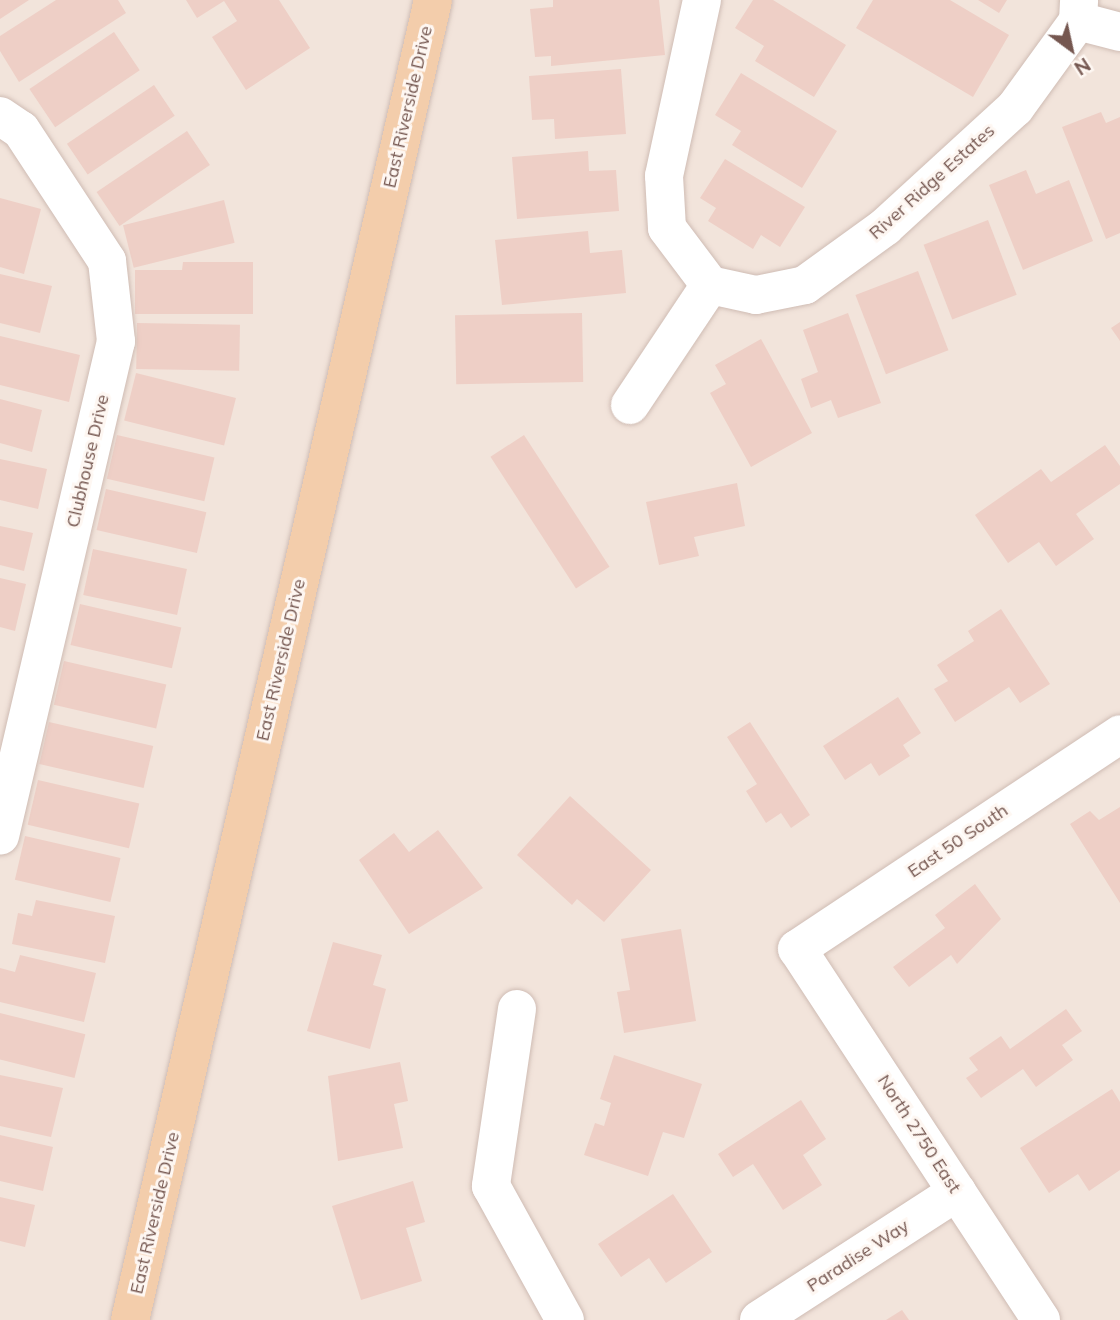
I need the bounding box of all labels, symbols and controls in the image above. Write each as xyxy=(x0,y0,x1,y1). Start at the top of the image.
north arrow xyxy=(1036,14,1106,84)
street label: East Riverside Drive xyxy=(379,24,437,190)
text: N xyxy=(1070,53,1095,81)
street label: River Ridge Estates xyxy=(865,120,999,244)
street label: Clubhouse Drive xyxy=(62,392,114,530)
street label: East Riverside Drive xyxy=(252,577,310,743)
street label: East 50 South xyxy=(904,800,1012,882)
street label: North 2750 East xyxy=(873,1071,965,1197)
street label: East Riverside Drive xyxy=(126,1130,184,1296)
street label: Paradise Way xyxy=(803,1215,913,1297)

